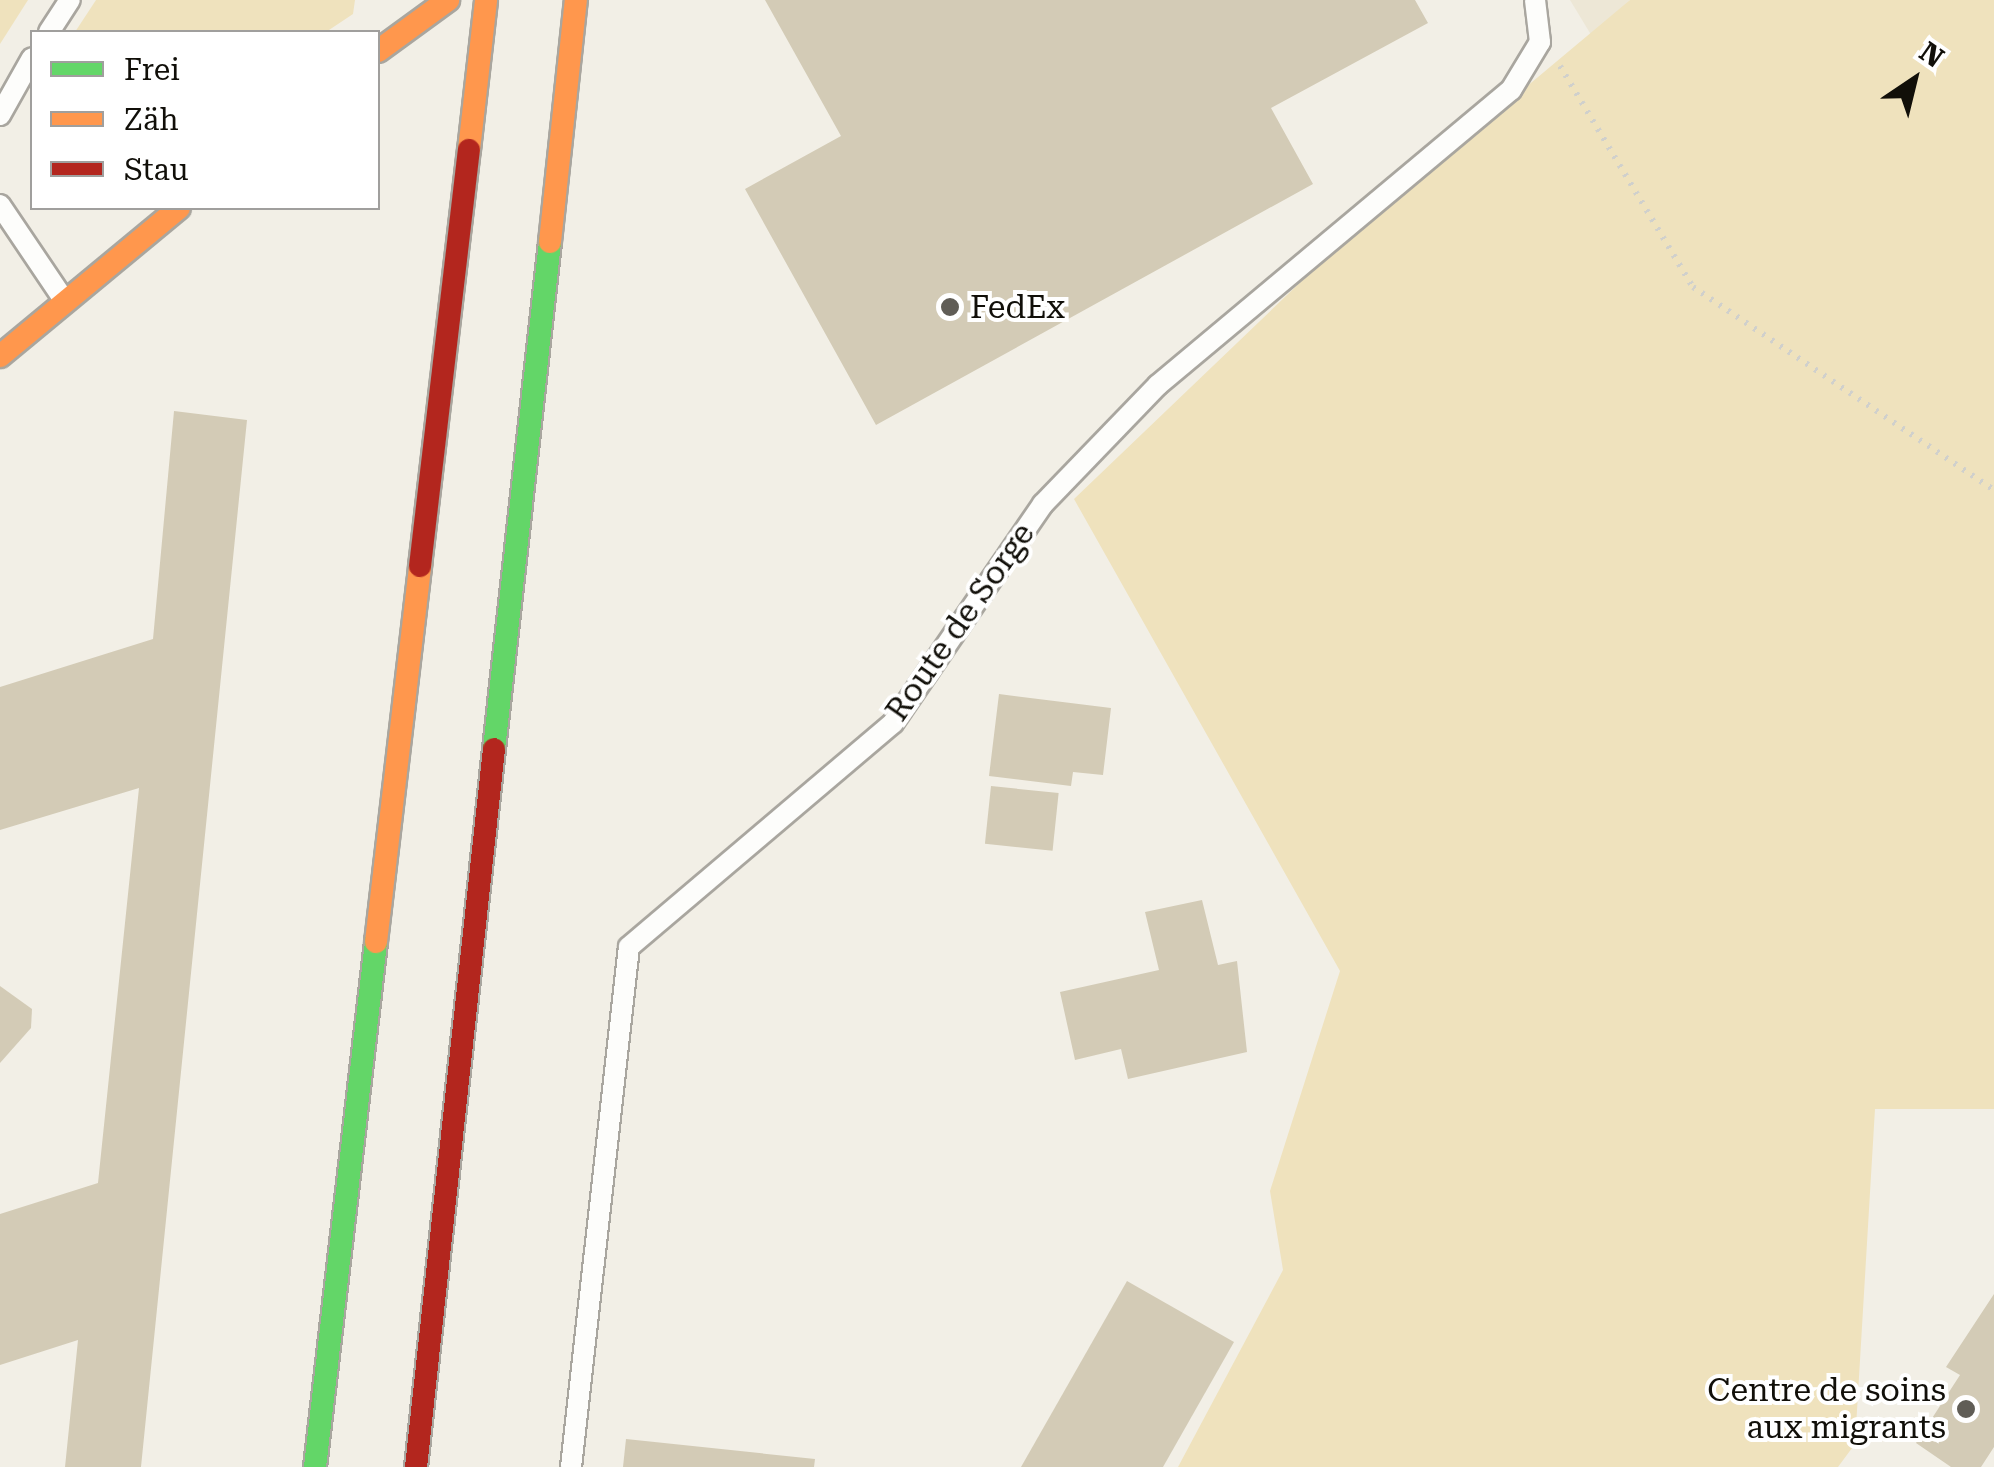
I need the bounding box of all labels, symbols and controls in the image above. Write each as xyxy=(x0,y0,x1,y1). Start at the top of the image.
legend xyxy=(30,30,380,210)
north arrow xyxy=(1864,30,1964,130)
text: N xyxy=(1913,35,1950,75)
text: Frei xyxy=(124,52,180,87)
text: Zäh xyxy=(124,102,179,137)
text: Stau xyxy=(124,152,188,187)
place label: FedEx xyxy=(970,288,1065,326)
marker: FedEx xyxy=(939,296,961,318)
street label: Route de Sorge xyxy=(878,516,1042,728)
place label: Centre de soins aux migrants xyxy=(1707,1372,1946,1447)
marker: Centre de soins aux migrants xyxy=(1955,1398,1977,1420)

